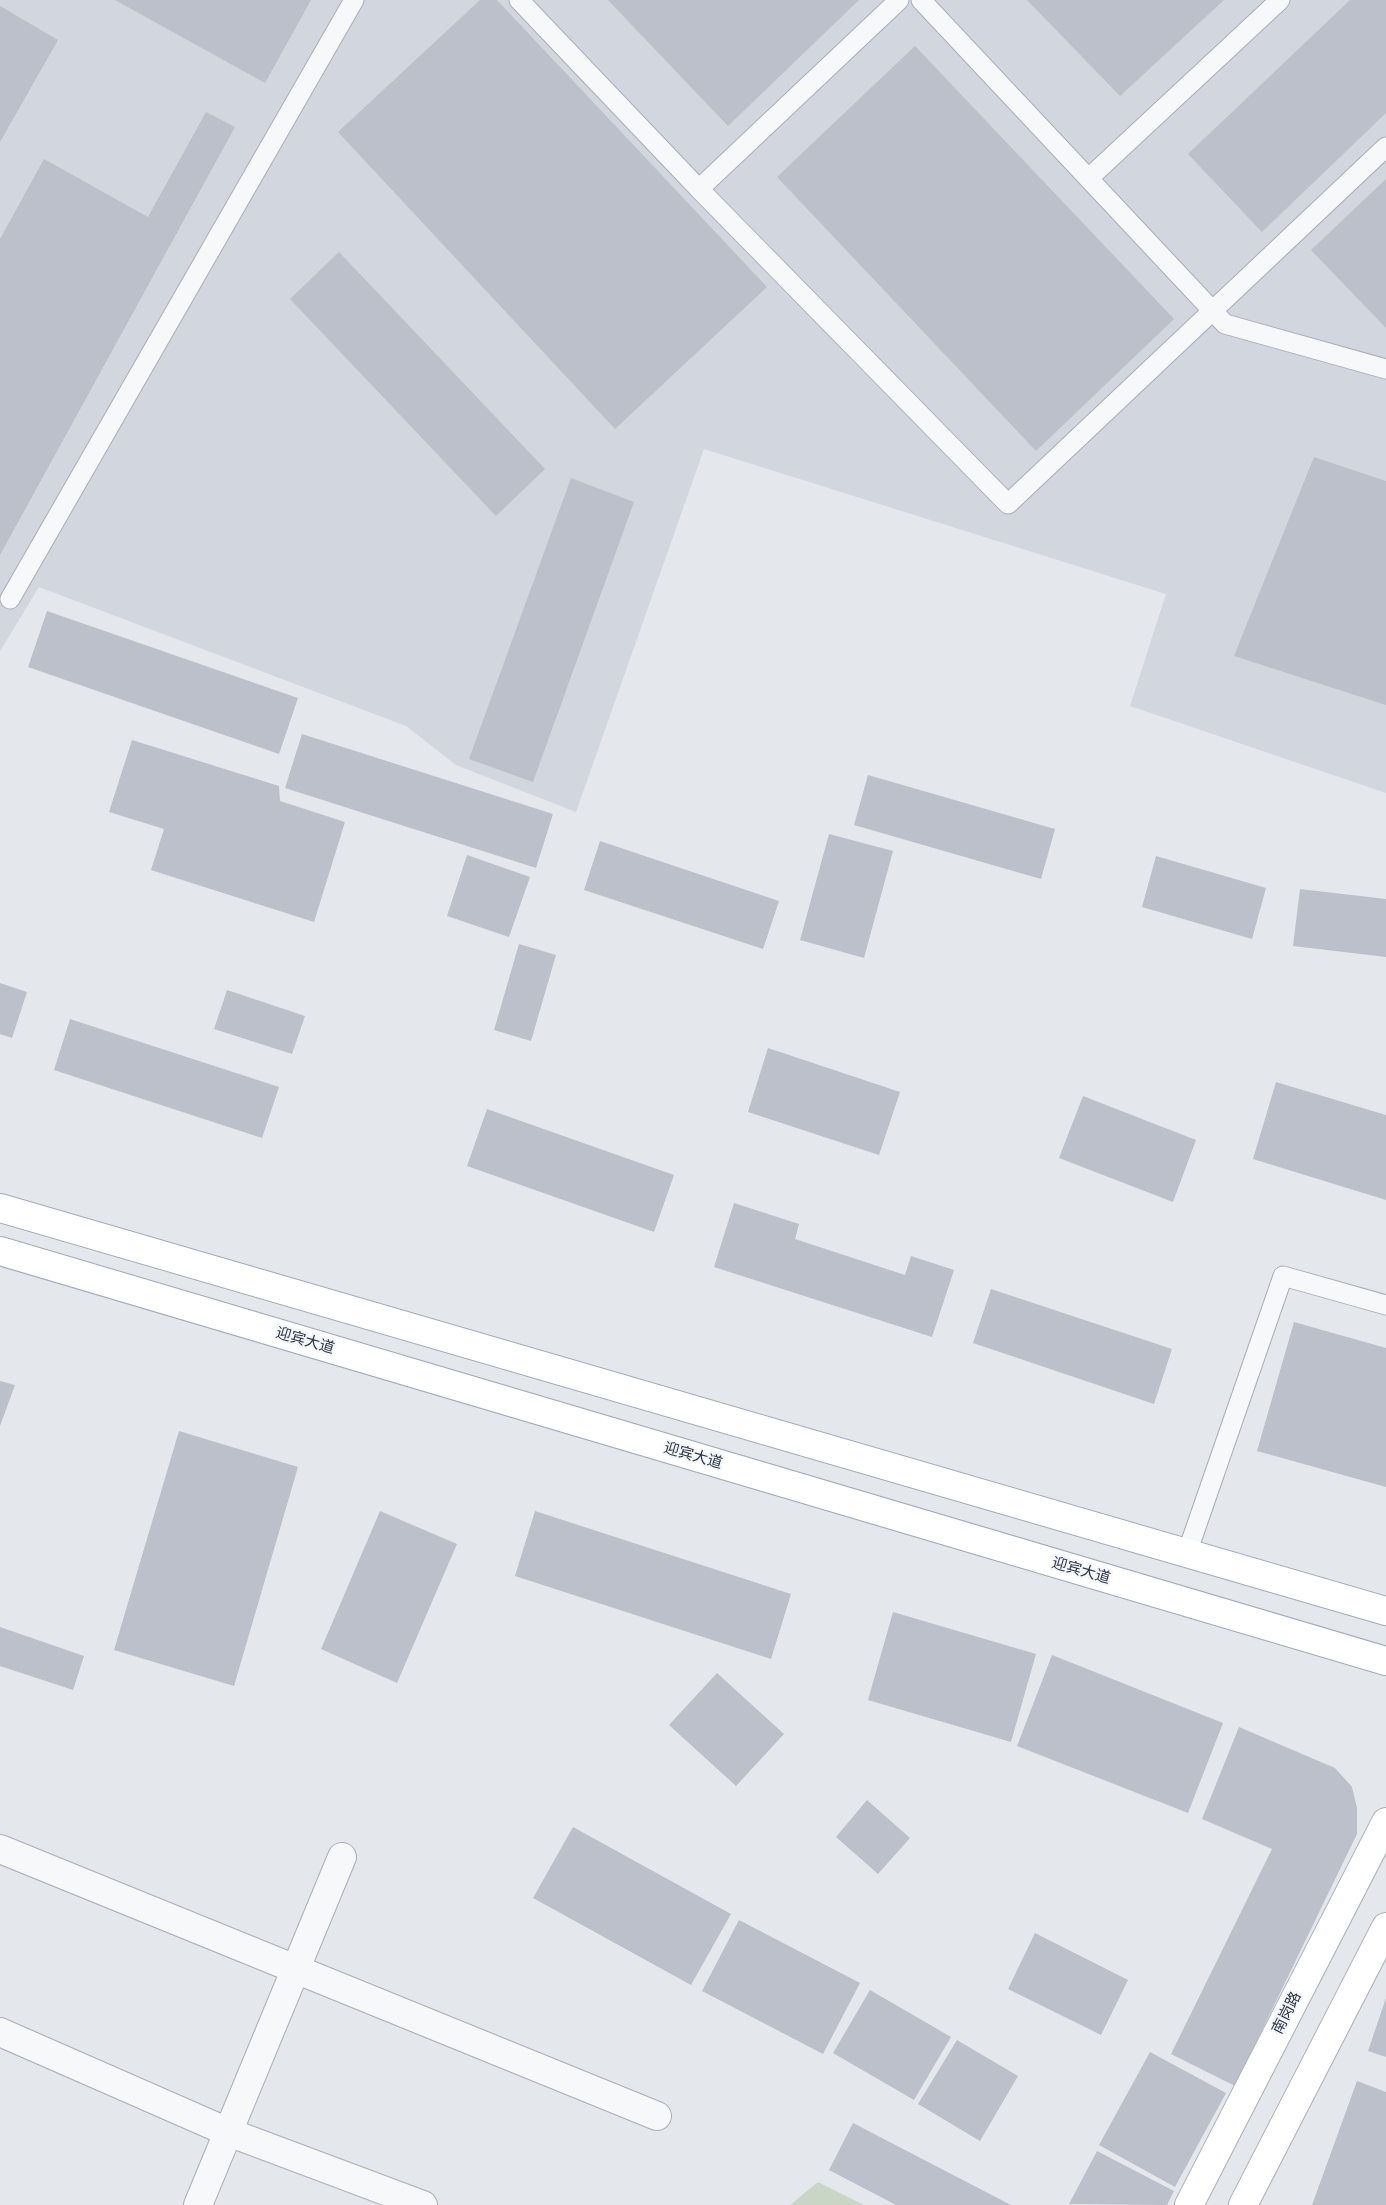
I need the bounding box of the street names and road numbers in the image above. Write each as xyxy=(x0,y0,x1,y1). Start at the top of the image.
street label: 迎宾大道 xyxy=(274,1324,336,1358)
street label: 迎宾大道 xyxy=(662,1439,724,1473)
street label: 迎宾大道 xyxy=(1050,1554,1112,1588)
street label: 南岗路 xyxy=(1269,1989,1305,2037)

